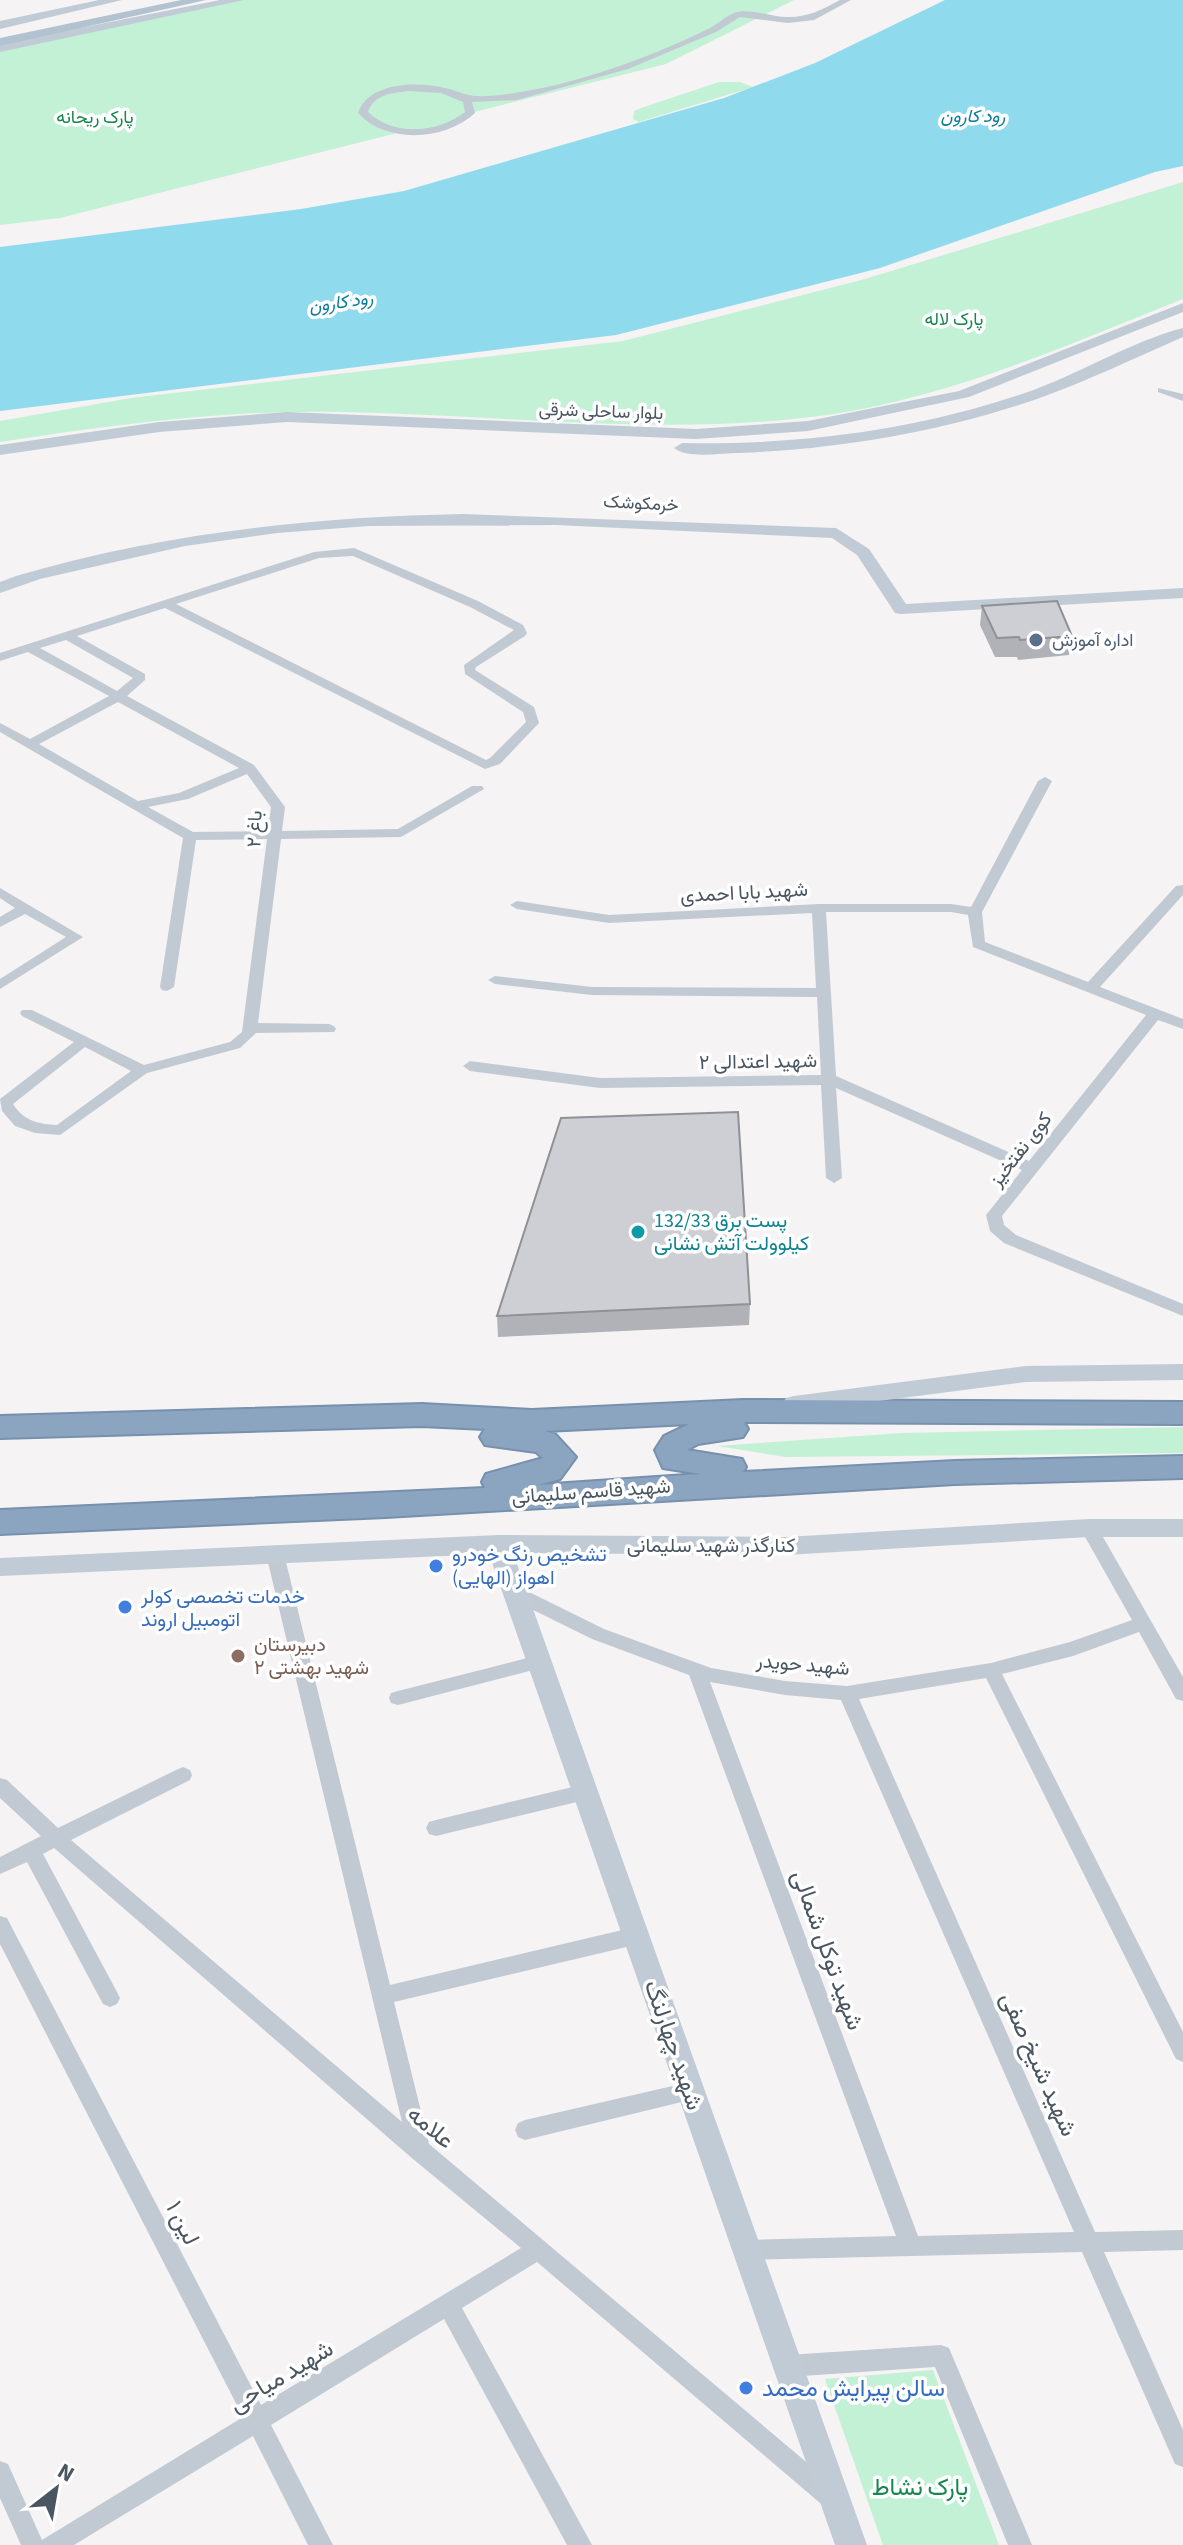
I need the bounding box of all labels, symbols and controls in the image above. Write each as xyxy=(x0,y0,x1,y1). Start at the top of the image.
water label: رود کارون xyxy=(941,104,1005,129)
park label: پارک ریحانه xyxy=(56,105,134,130)
water label: رود کارون xyxy=(307,286,375,319)
park label: پارک لاله xyxy=(925,307,983,332)
street label: بلوار ساحلی شرقی xyxy=(538,397,664,426)
street label: خرمکوشک xyxy=(603,489,679,518)
place label: اداره آموزش xyxy=(1052,628,1134,653)
marker: اداره آموزش xyxy=(1027,631,1045,649)
street label: باغ ۲ xyxy=(240,810,270,848)
street label: شهید بابا احمدی xyxy=(679,876,809,910)
street label: شهید اعتدالی ۲ xyxy=(699,1047,817,1077)
street label: کوی نفتخیز xyxy=(982,1106,1059,1194)
place label: پست برق 132/33 کیلوولت آتش نشانی xyxy=(654,1207,809,1258)
marker: پست برق 132/33 کیلوولت آتش نشانی xyxy=(629,1223,647,1241)
street label: شهید قاسم سلیمانی xyxy=(511,1472,671,1512)
street label: کنارگذر شهید سلیمانی xyxy=(627,1532,795,1560)
place label: تشخیص رنگ خودرو اهواز (الهایی) xyxy=(452,1541,607,1592)
marker: تشخیص رنگ خودرو اهواز (الهایی) xyxy=(427,1557,445,1575)
place label: خدمات تخصصی کولر اتومبیل اروند xyxy=(140,1583,305,1634)
marker: خدمات تخصصی کولر اتومبیل اروند xyxy=(116,1598,134,1616)
place label: دبیرستان شهید بهشتی ۲ xyxy=(254,1631,369,1682)
marker: دبیرستان شهید بهشتی ۲ xyxy=(229,1647,247,1665)
street label: شهید حویدر xyxy=(754,1647,851,1683)
street label: شهید توکل شمالی xyxy=(782,1865,873,2035)
street label: شهید چهارلنگ xyxy=(635,1975,712,2115)
street label: شهید شیخ صفی xyxy=(991,1986,1086,2142)
street label: علامه xyxy=(399,2097,462,2158)
street label: لین ۱ xyxy=(157,2195,208,2251)
street label: شهید میاحی xyxy=(222,2331,340,2421)
place label: سالن پیرایش محمد xyxy=(762,2371,945,2406)
marker: سالن پیرایش محمد xyxy=(737,2379,755,2397)
north arrow xyxy=(16,2449,96,2529)
text: N xyxy=(51,2455,80,2490)
park label: پارک نشاط xyxy=(872,2470,968,2505)

